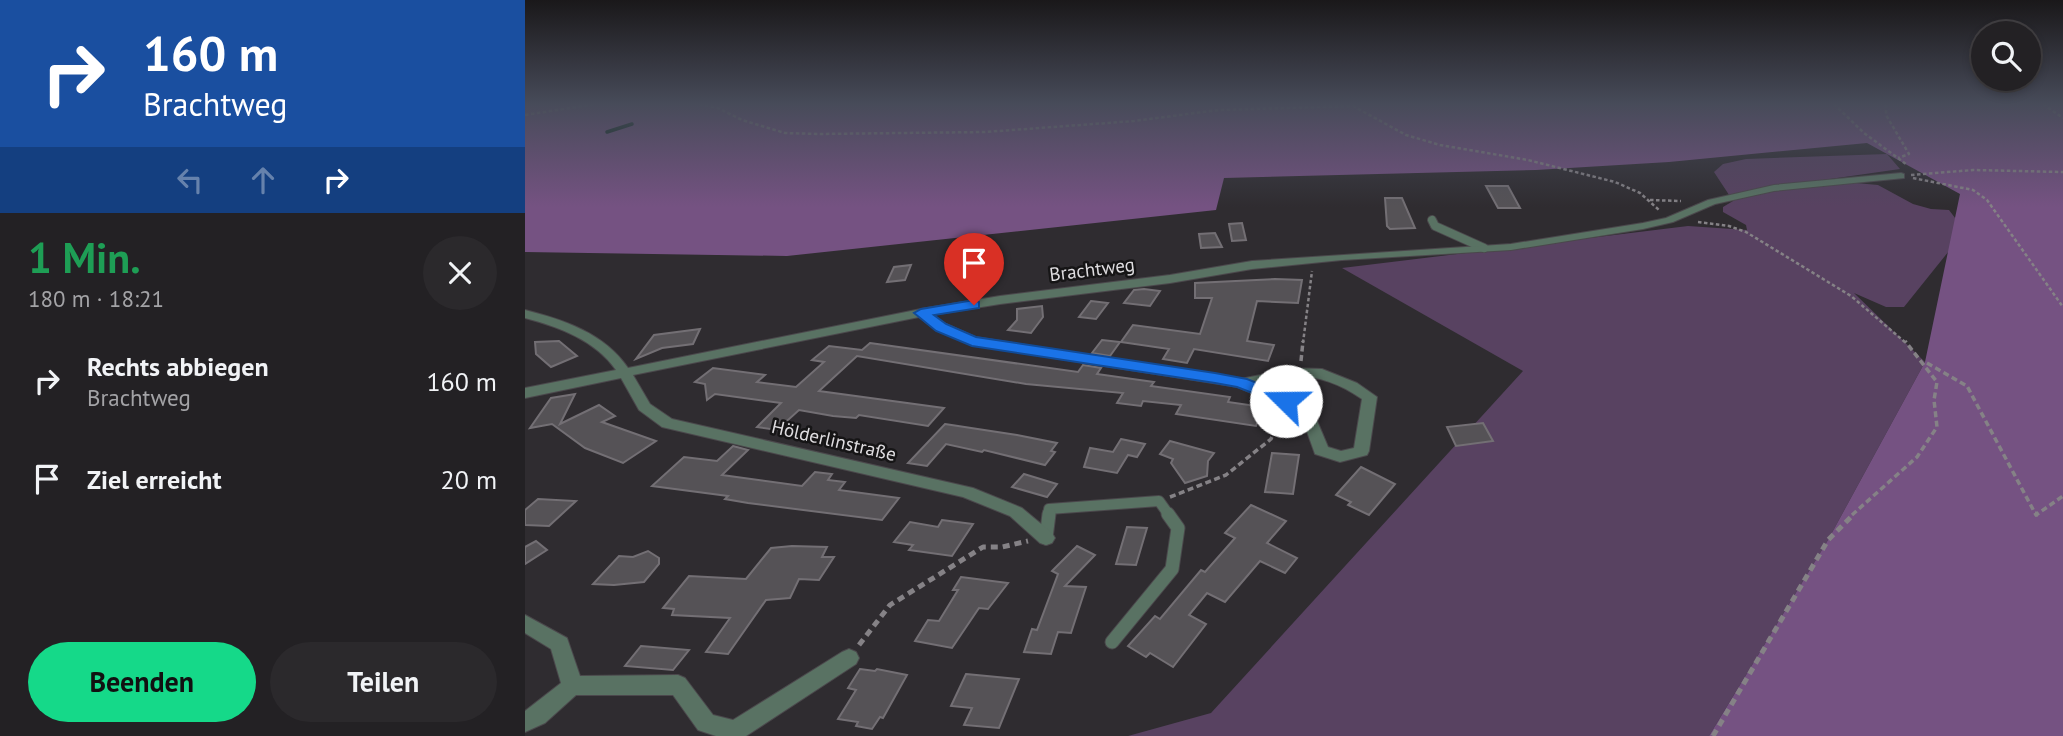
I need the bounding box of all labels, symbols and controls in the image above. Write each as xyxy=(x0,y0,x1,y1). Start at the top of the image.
text: 160 m xyxy=(143,21,278,85)
map controls xyxy=(1971,21,2041,91)
button: search xyxy=(1971,21,2041,91)
icon: right xyxy=(28,28,119,119)
text: Brachtweg xyxy=(143,83,287,125)
icon: left xyxy=(171,161,209,199)
icon: ahead xyxy=(244,161,282,199)
icon: right xyxy=(317,161,355,199)
text: 1 Min. xyxy=(28,230,141,285)
pin xyxy=(944,233,1004,305)
button: close xyxy=(423,236,497,310)
icon: arrive xyxy=(955,244,993,282)
street label: Brachtweg xyxy=(1048,252,1136,286)
text: 180 m · 18:21 xyxy=(28,284,164,313)
text: Rechts abbiegen xyxy=(87,350,269,383)
icon: right xyxy=(28,362,66,400)
position arrow xyxy=(1249,364,1323,438)
text: 160 m xyxy=(426,365,497,398)
text: Brachtweg xyxy=(87,383,191,412)
street label: Hölderlinstraße xyxy=(769,414,899,466)
icon: arrive xyxy=(28,460,66,498)
text: Ziel erreicht xyxy=(87,463,222,496)
text: 20 m xyxy=(441,463,497,496)
button: Beenden xyxy=(28,642,256,722)
button: Teilen xyxy=(270,642,497,722)

